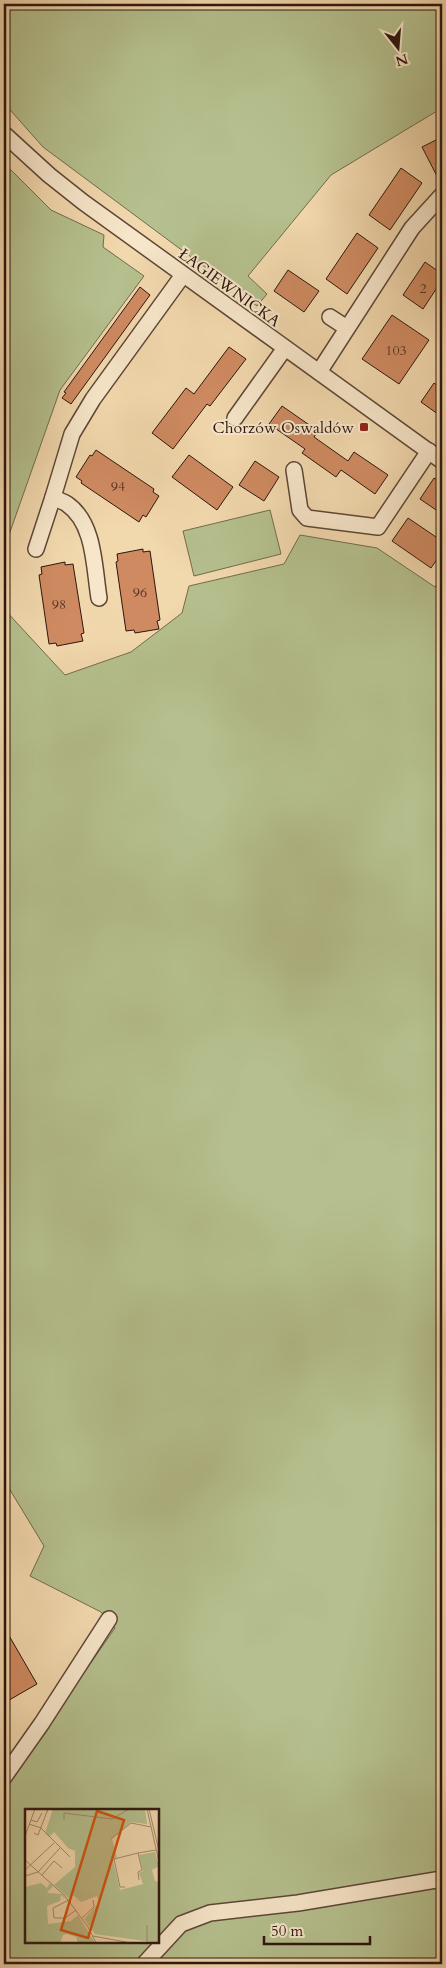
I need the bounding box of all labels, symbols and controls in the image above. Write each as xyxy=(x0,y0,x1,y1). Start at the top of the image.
north arrow xyxy=(374,22,424,72)
text: N xyxy=(393,49,410,71)
street label: ŁAGIEWNICKA xyxy=(174,243,285,333)
house number: 2 xyxy=(419,279,427,298)
house number: 103 xyxy=(385,341,407,360)
place label: Chorzów Oswaldów xyxy=(213,417,354,439)
marker: Chorzów Oswaldów xyxy=(358,421,370,433)
house number: 94 xyxy=(111,477,125,496)
house number: 96 xyxy=(133,583,147,602)
house number: 98 xyxy=(52,595,66,614)
inset map xyxy=(25,1809,159,1943)
scale bar xyxy=(264,1913,370,1945)
text: 50 m xyxy=(271,1921,303,1941)

